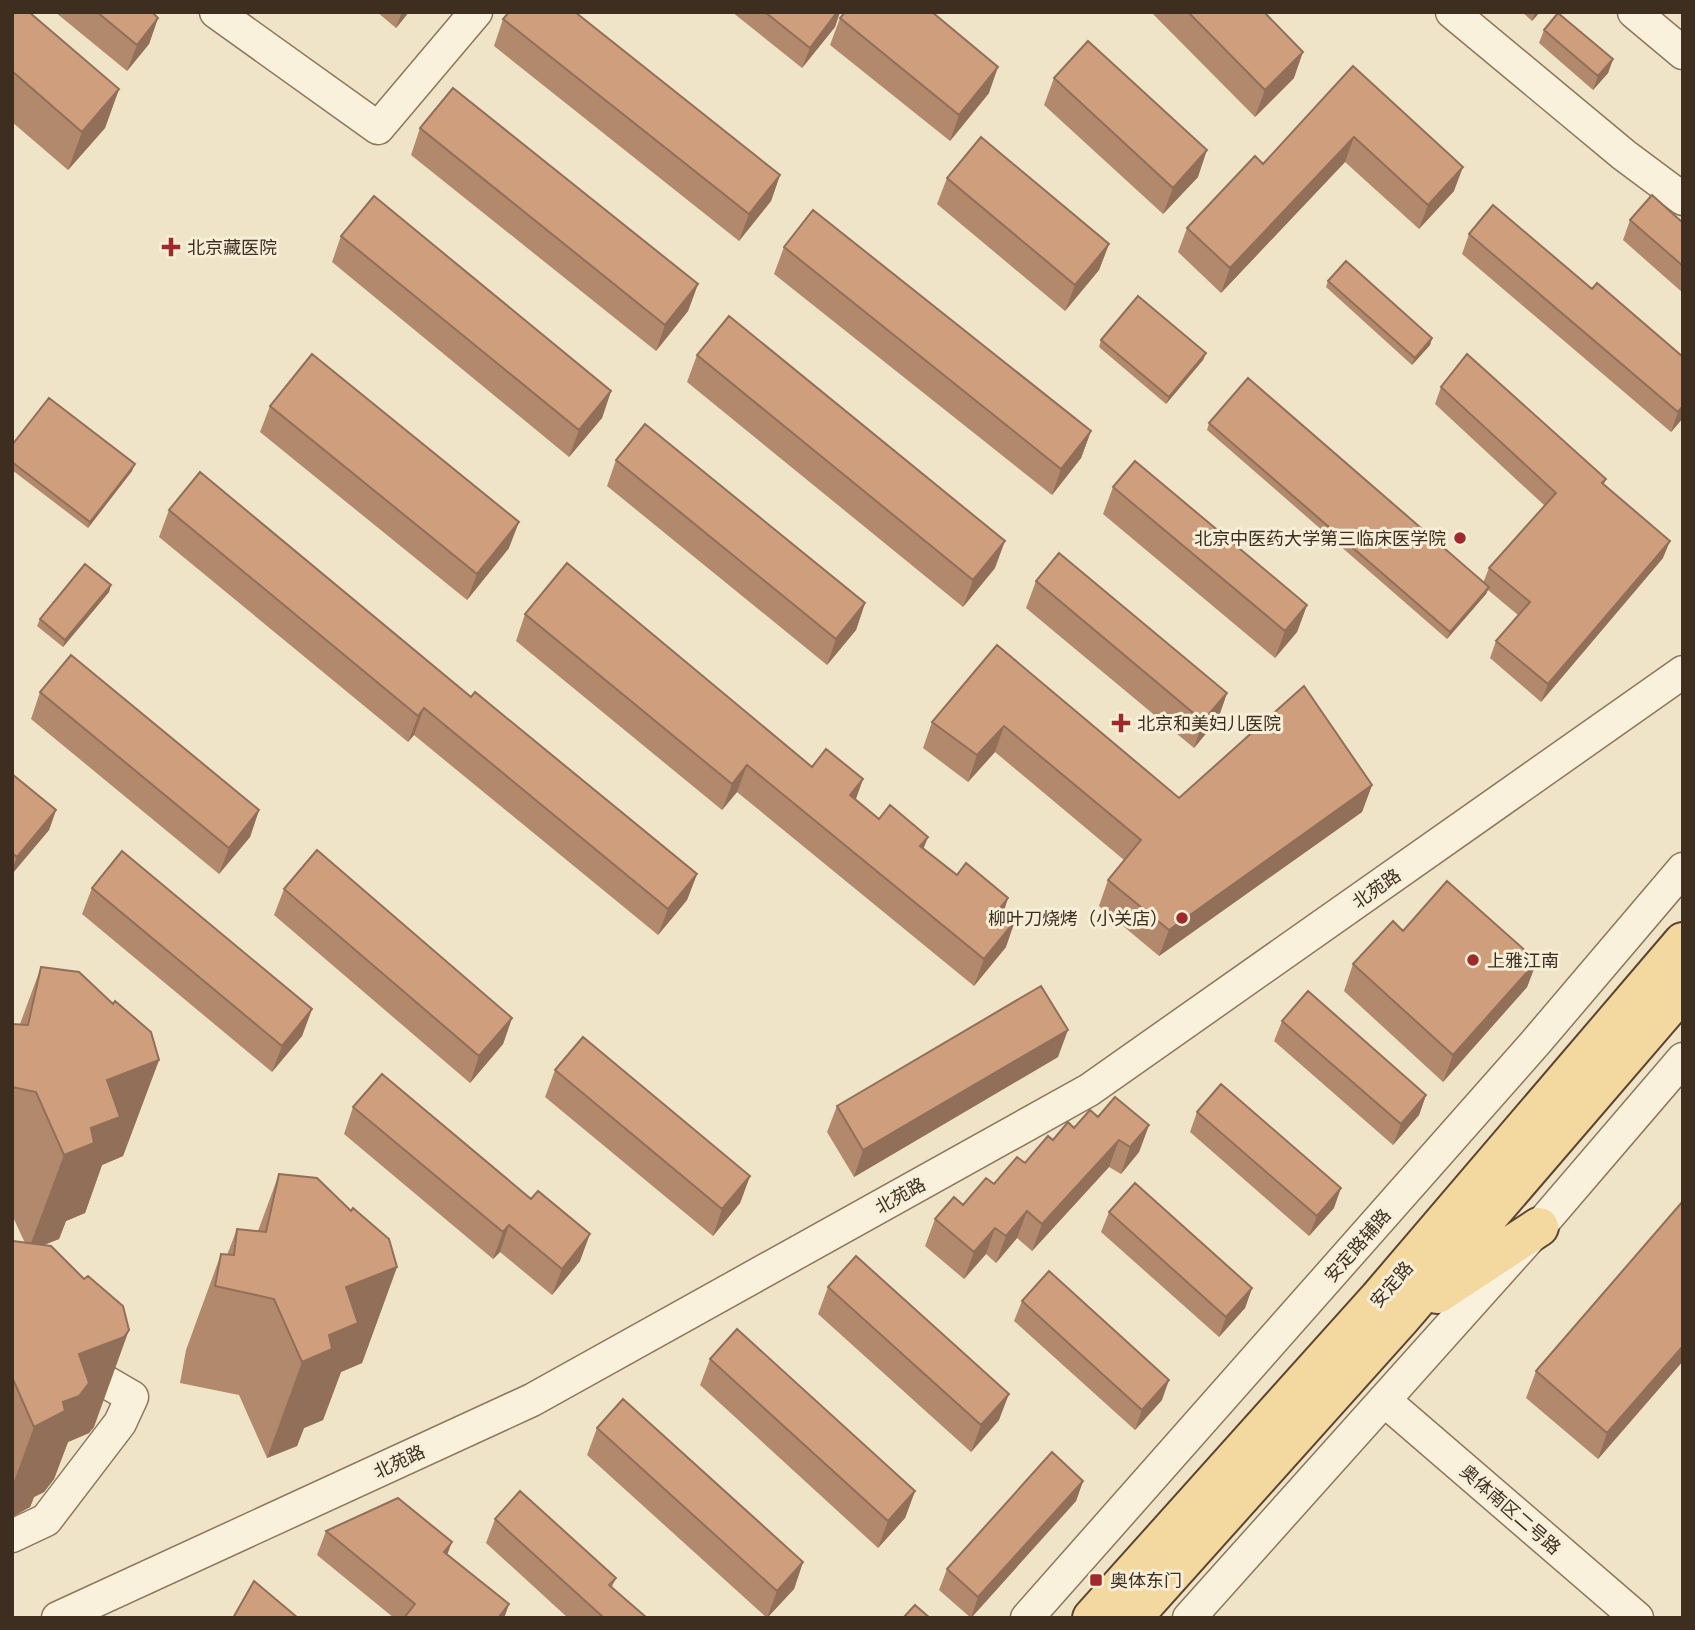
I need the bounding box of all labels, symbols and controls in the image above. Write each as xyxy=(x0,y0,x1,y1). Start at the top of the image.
place label: 北京藏医院 xyxy=(187,235,277,259)
marker: 北京藏医院 xyxy=(161,237,181,257)
place label: 北京中医药大学第三临床医学院 xyxy=(1194,526,1446,550)
marker: 北京中医药大学第三临床医学院 xyxy=(1452,530,1468,546)
place label: 北京和美妇儿医院 xyxy=(1137,711,1281,735)
marker: 北京和美妇儿医院 xyxy=(1111,713,1131,733)
street label: 北苑路 xyxy=(1347,863,1405,913)
place label: 柳叶刀烧烤（小关店） xyxy=(988,906,1168,930)
marker: 柳叶刀烧烤（小关店） xyxy=(1174,910,1190,926)
place label: 上雅江南 xyxy=(1487,948,1559,972)
marker: 上雅江南 xyxy=(1465,952,1481,968)
street label: 北苑路 xyxy=(871,1171,929,1219)
street label: 安定路辅路 xyxy=(1319,1204,1395,1286)
street label: 安定路 xyxy=(1365,1257,1417,1311)
street label: 北苑路 xyxy=(369,1439,429,1483)
street label: 奥体南区二号路 xyxy=(1456,1459,1566,1559)
place label: 奥体东门 xyxy=(1110,1568,1182,1592)
marker: 奥体东门 xyxy=(1088,1572,1104,1588)

